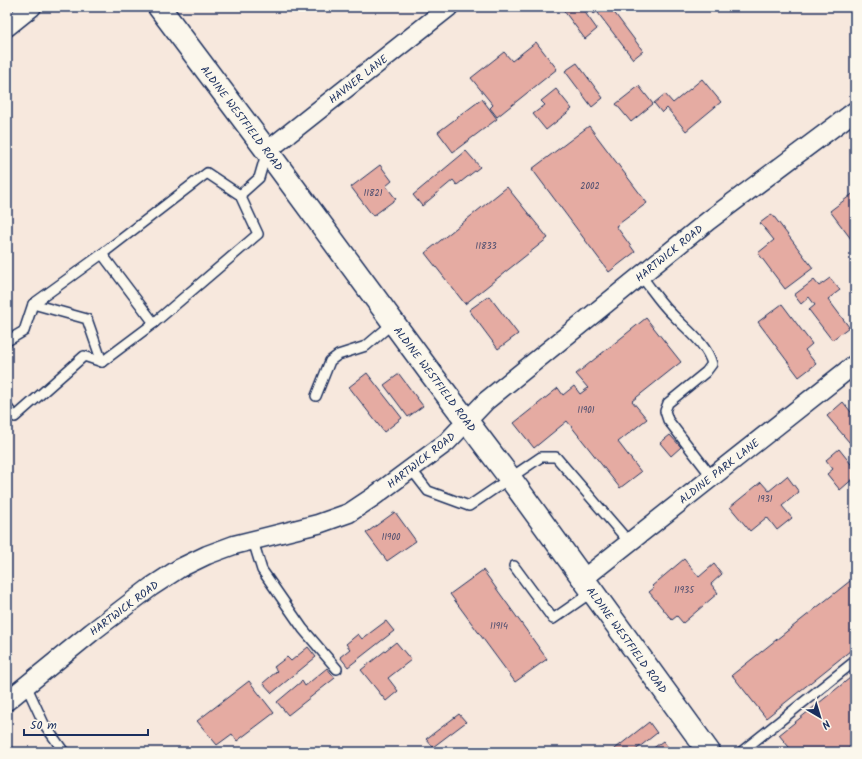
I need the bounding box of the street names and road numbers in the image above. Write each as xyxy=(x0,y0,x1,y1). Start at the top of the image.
street label: HAVNER LANE xyxy=(325,50,393,109)
street label: ALDINE WESTFIELD ROAD xyxy=(195,62,287,175)
street label: HARTWICK ROAD xyxy=(632,221,707,287)
street label: ALDINE WESTFIELD ROAD xyxy=(388,323,480,436)
street label: HARTWICK ROAD xyxy=(383,428,460,493)
street label: ALDINE PARK LANE xyxy=(675,434,764,509)
street label: HARTWICK ROAD xyxy=(86,577,163,641)
street label: ALDINE WESTFIELD ROAD xyxy=(581,583,671,698)

